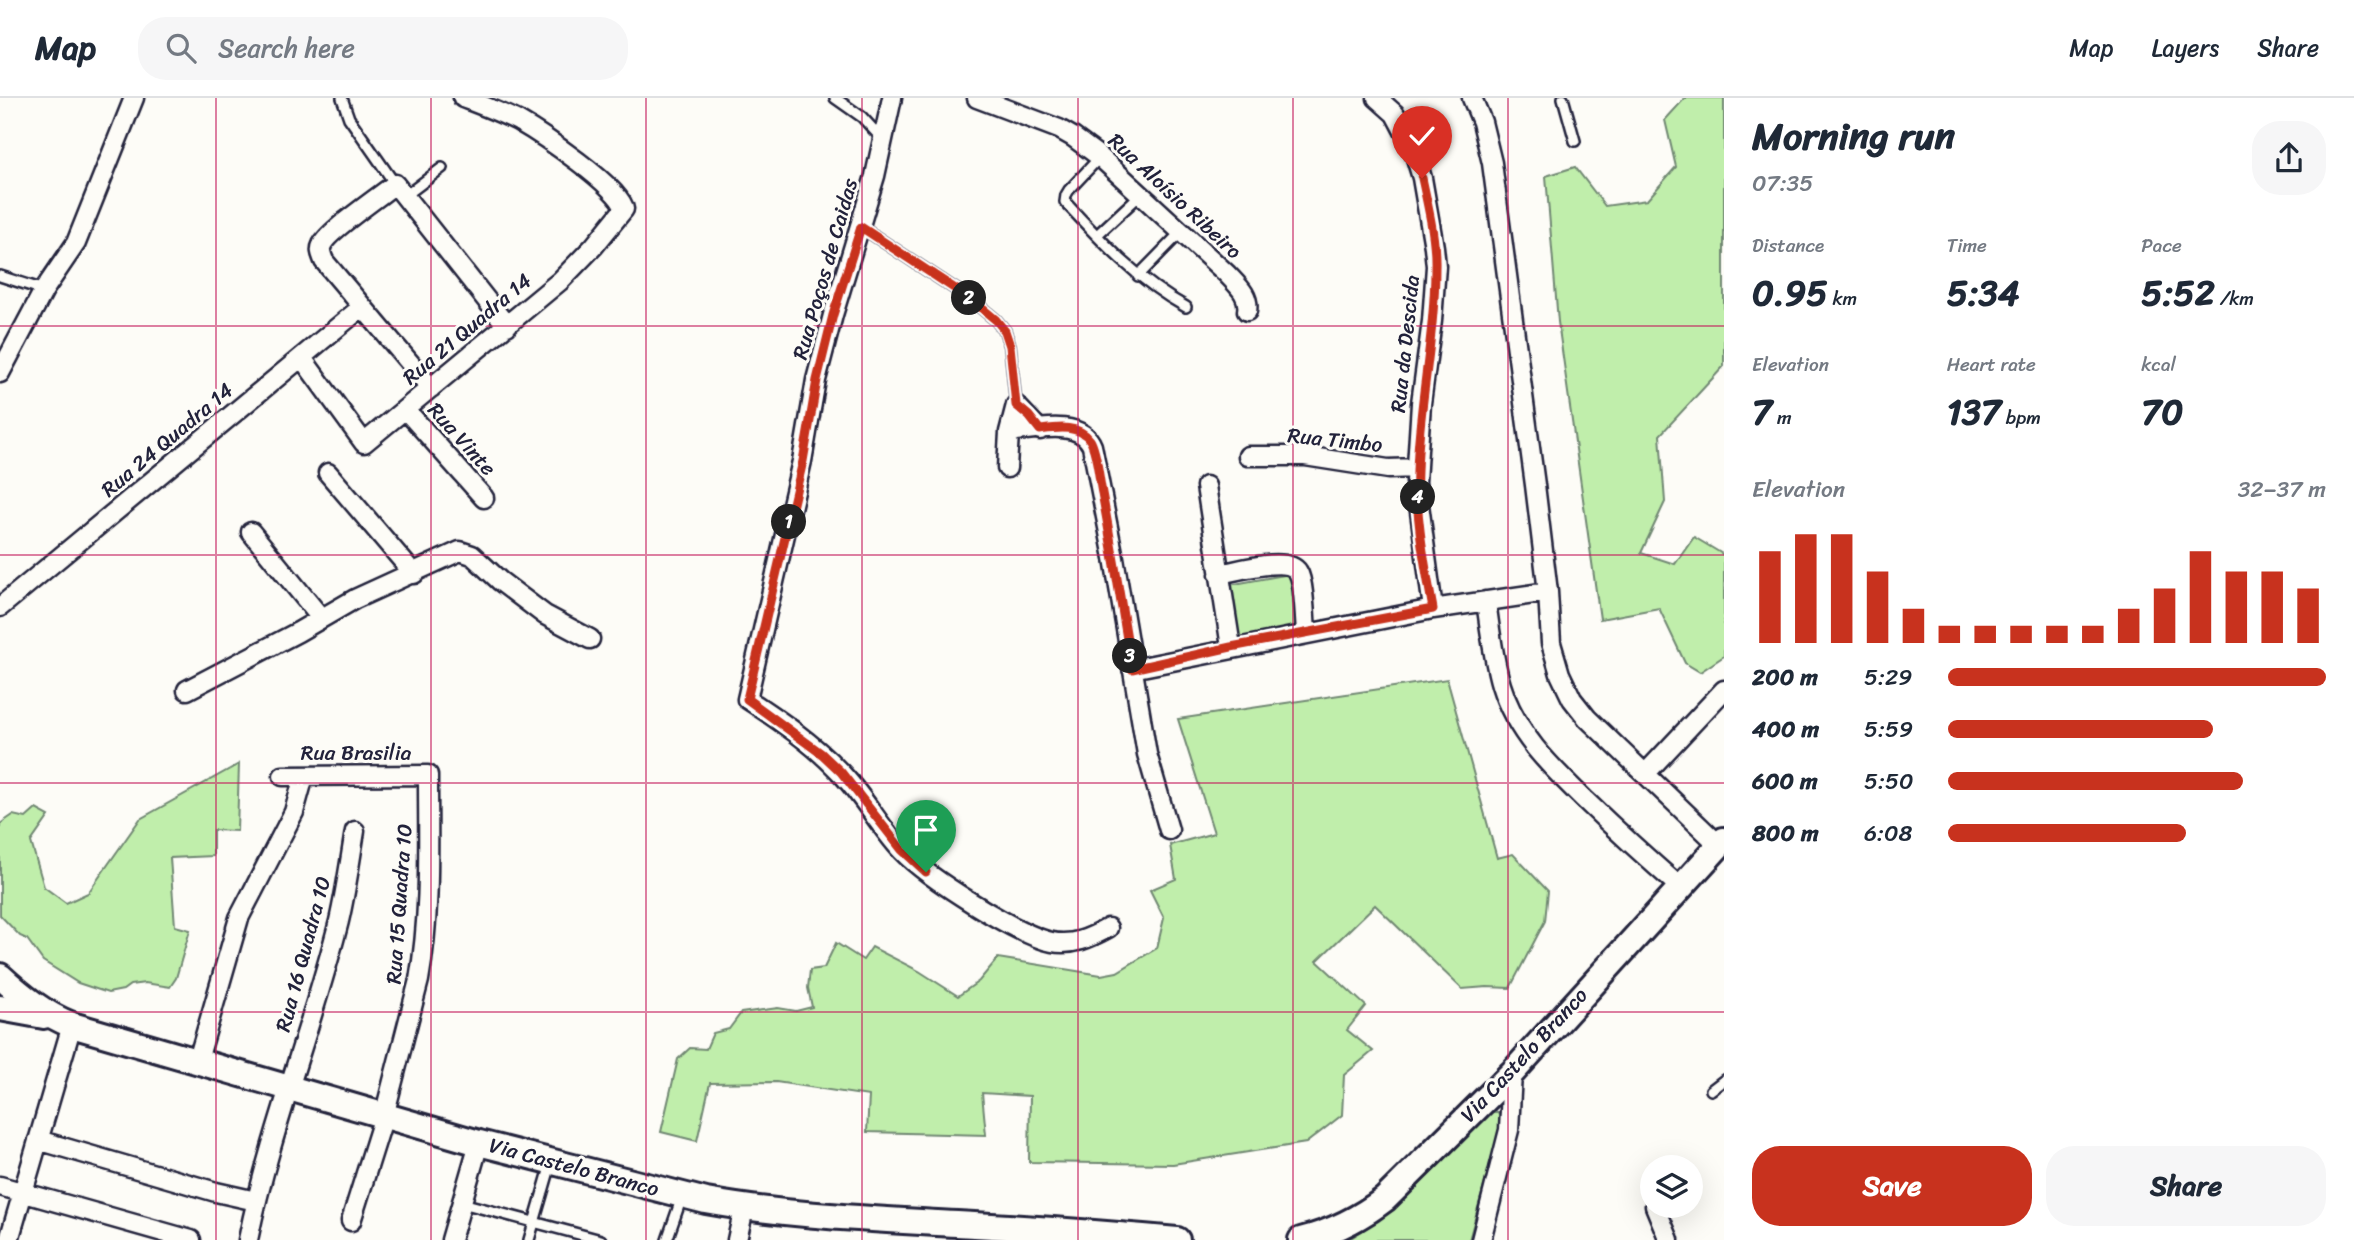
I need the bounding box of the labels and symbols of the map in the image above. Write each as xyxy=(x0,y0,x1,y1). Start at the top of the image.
pin xyxy=(1392,106,1452,178)
street label: Rua Aloísio Ribeiro xyxy=(1099,123,1251,269)
street label: Rua Poços de Caidas xyxy=(781,174,869,364)
street label: Rua 21 Quadra 14 xyxy=(394,263,540,395)
street label: Rua da Descida xyxy=(1379,273,1431,415)
pin: 2 xyxy=(951,280,986,316)
street label: Rua 24 Quadra 14 xyxy=(92,373,242,507)
street label: Rua Vinte xyxy=(418,393,506,485)
street label: Rua Timbo xyxy=(1286,416,1385,464)
pin: 4 xyxy=(1400,480,1436,514)
pin: 1 xyxy=(772,504,806,540)
pin: 3 xyxy=(1112,638,1148,674)
street label: Rua Brasilia xyxy=(301,734,412,772)
pin xyxy=(896,800,956,872)
street label: Rua 15 Quadra 10 xyxy=(374,823,424,985)
street label: Rua 16 Quadra 10 xyxy=(264,872,342,1036)
street label: Via Castelo Branco xyxy=(1451,978,1598,1132)
street label: Via Castelo Branco xyxy=(485,1126,664,1208)

